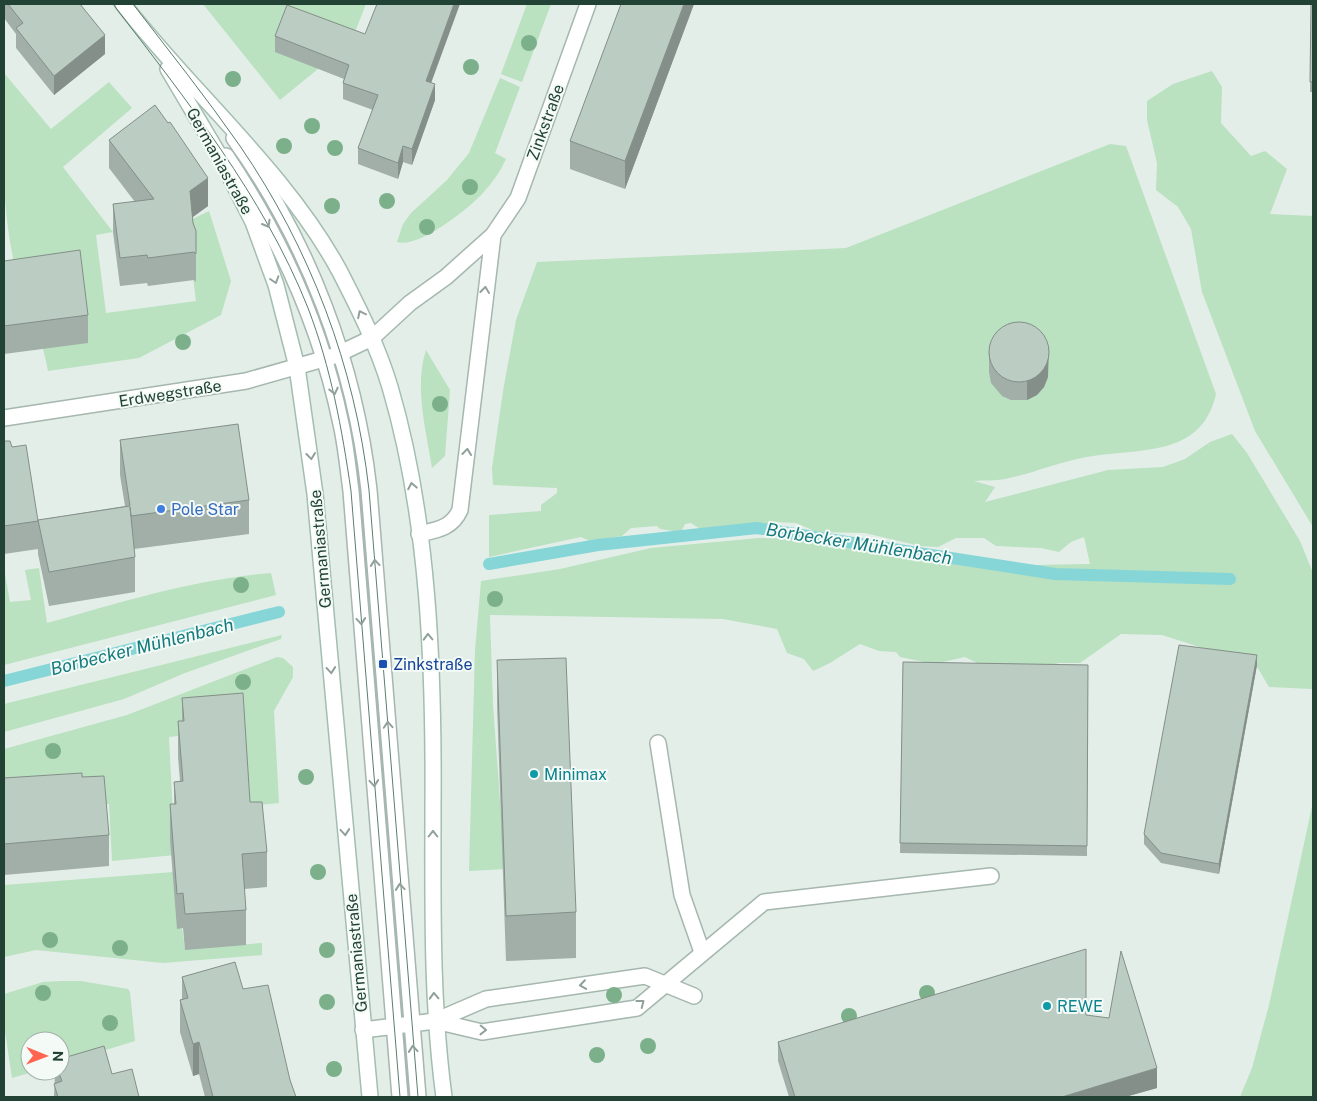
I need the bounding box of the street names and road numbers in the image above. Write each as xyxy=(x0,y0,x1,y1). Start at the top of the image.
street label: Zinkstraße xyxy=(523,82,568,163)
street label: Germaniastraße xyxy=(182,105,257,218)
street label: Erdwegstraße xyxy=(117,376,223,411)
street label: Germaniastraße xyxy=(306,489,335,609)
street label: Germaniastraße xyxy=(342,893,371,1013)

